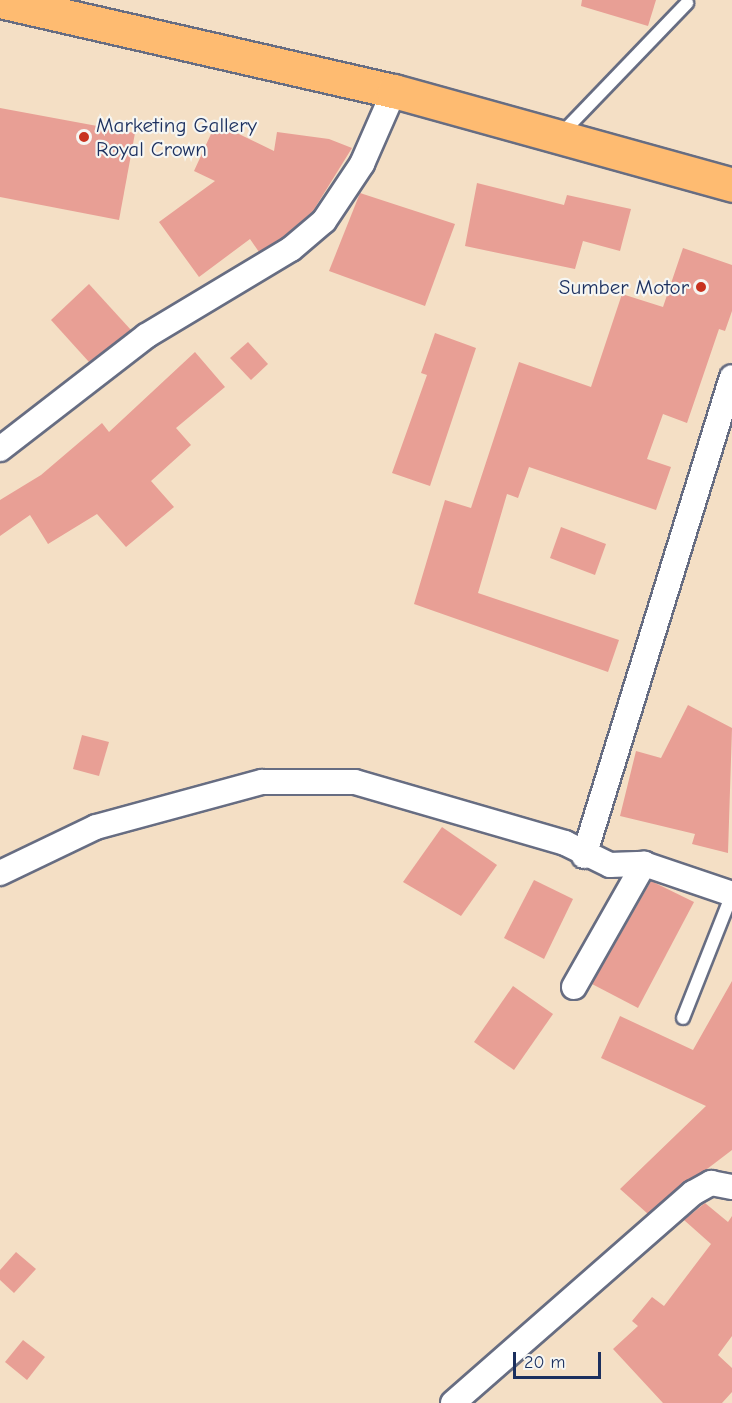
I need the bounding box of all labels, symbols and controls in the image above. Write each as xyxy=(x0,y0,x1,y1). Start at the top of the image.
place label: Marketing Gallery Royal Crown xyxy=(96,112,257,162)
marker: Marketing Gallery Royal Crown xyxy=(77,130,91,144)
place label: Sumber Motor xyxy=(559,274,689,300)
marker: Sumber Motor xyxy=(694,280,708,294)
scale bar xyxy=(516,1340,604,1378)
text: 20 m xyxy=(524,1352,565,1373)

